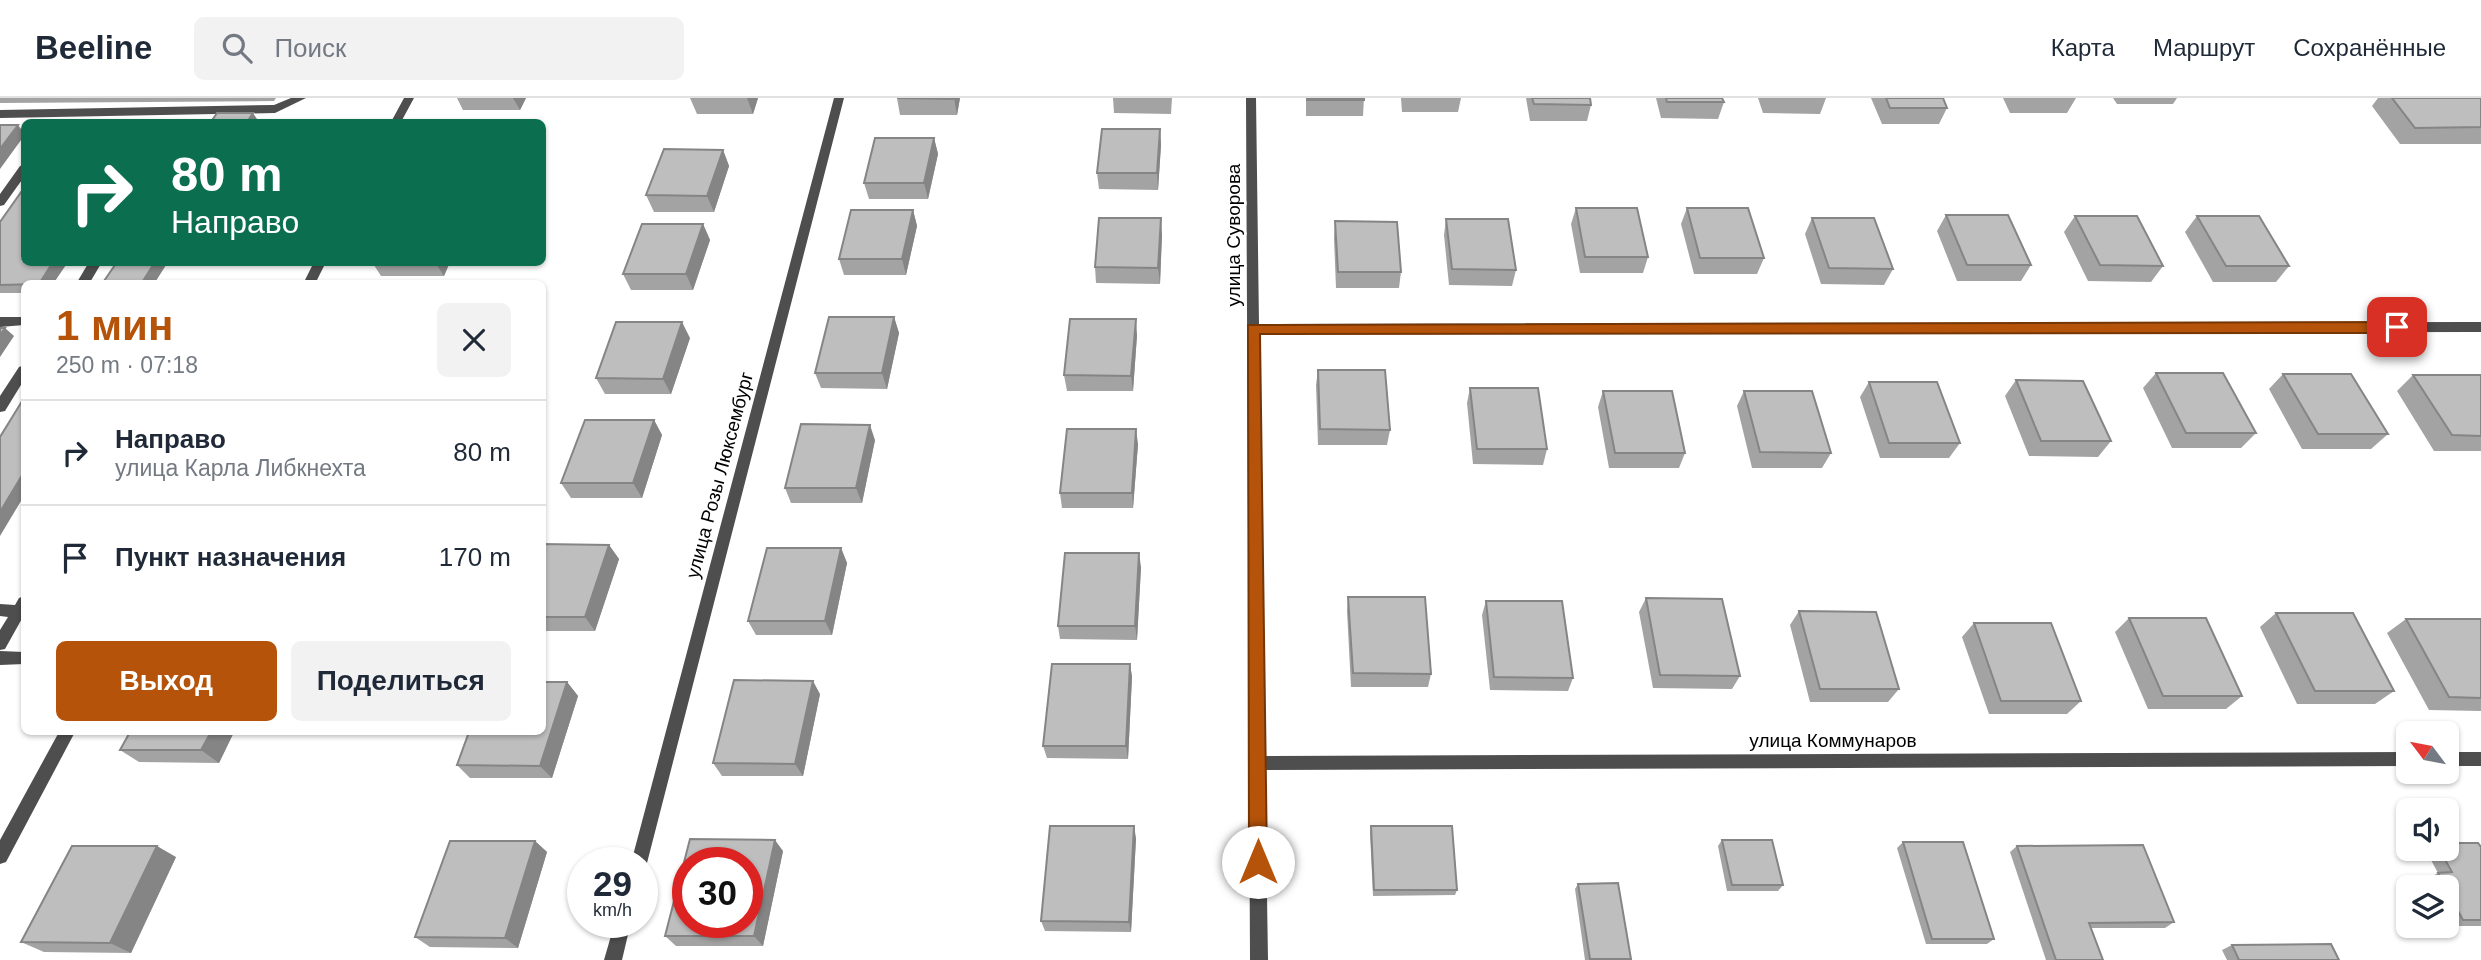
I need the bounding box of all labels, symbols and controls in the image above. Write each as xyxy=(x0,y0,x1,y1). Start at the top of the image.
search box xyxy=(194,17,684,80)
text: Beeline xyxy=(35,29,152,66)
icon: search xyxy=(218,29,256,67)
text: Поиск xyxy=(274,33,346,63)
text: Карта xyxy=(2051,34,2115,61)
text: Маршрут xyxy=(2153,34,2255,61)
text: Сохранённые xyxy=(2293,34,2446,61)
icon: right xyxy=(56,147,147,238)
text: 80 m xyxy=(171,147,283,201)
street label: улица Суворова xyxy=(1223,163,1244,306)
text: Направо xyxy=(171,204,299,240)
pin xyxy=(2367,297,2427,357)
text: 1 мин xyxy=(56,302,173,349)
button: close xyxy=(437,303,511,377)
icon: arrive xyxy=(2378,308,2416,346)
text: 250 m · 07:18 xyxy=(56,352,198,378)
street label: улица Розы Люксембург xyxy=(682,370,757,581)
text: Направо xyxy=(115,424,226,454)
icon: right xyxy=(56,434,94,472)
text: 80 m xyxy=(453,437,511,467)
text: улица Карла Либкнехта xyxy=(115,455,366,481)
icon: arrive xyxy=(56,539,94,577)
text: Пункт назначения xyxy=(115,542,346,572)
text: 170 m xyxy=(439,542,511,572)
button: Выход xyxy=(56,641,277,721)
button: Поделиться xyxy=(291,641,511,721)
north arrow xyxy=(2396,721,2459,784)
map controls xyxy=(2396,721,2459,938)
street label: улица Коммунаров xyxy=(1749,730,1917,751)
button: sound xyxy=(2396,798,2459,861)
position arrow xyxy=(1221,825,1295,899)
speed limit sign: 30 xyxy=(672,847,763,938)
text: 29 xyxy=(593,864,632,903)
button: layers xyxy=(2396,875,2459,938)
text: km/h xyxy=(593,900,632,920)

